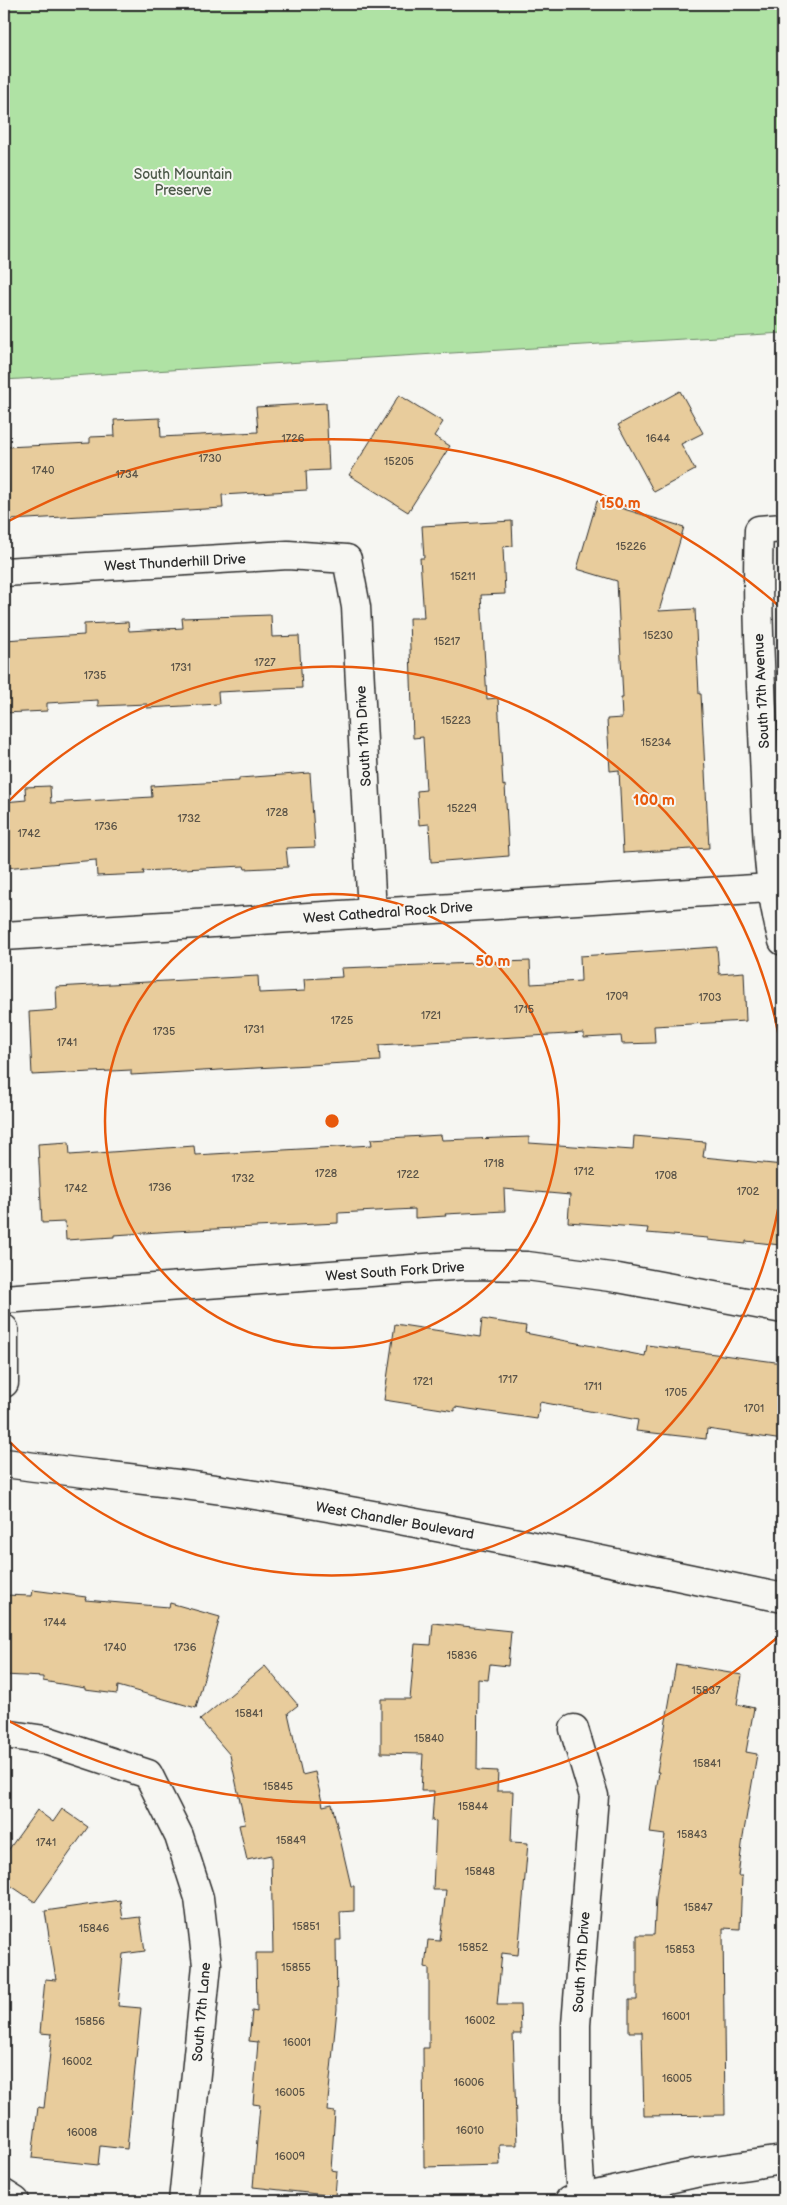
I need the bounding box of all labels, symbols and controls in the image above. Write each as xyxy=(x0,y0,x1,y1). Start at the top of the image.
park label: South Mountain Preserve xyxy=(134,166,232,199)
house number: 1726 xyxy=(282,432,305,445)
house number: 1644 xyxy=(646,432,670,445)
house number: 1730 xyxy=(199,452,222,465)
house number: 15205 xyxy=(384,455,414,468)
house number: 1740 xyxy=(32,464,55,477)
house number: 1734 xyxy=(115,468,139,481)
text: 150 m xyxy=(599,494,641,513)
house number: 15226 xyxy=(616,540,646,553)
street label: West Thunderhill Drive xyxy=(104,550,246,575)
house number: 15211 xyxy=(450,570,476,583)
house number: 15230 xyxy=(643,629,674,642)
street label: South 17th Avenue xyxy=(750,633,773,749)
house number: 15217 xyxy=(434,635,461,648)
house number: 1727 xyxy=(254,656,276,669)
house number: 1731 xyxy=(171,661,191,674)
house number: 1735 xyxy=(84,669,106,682)
street label: South 17th Drive xyxy=(352,685,375,787)
house number: 15223 xyxy=(441,714,471,727)
house number: 15234 xyxy=(641,736,671,749)
text: 100 m xyxy=(633,791,675,810)
house number: 15229 xyxy=(447,802,477,815)
house number: 1728 xyxy=(266,806,288,819)
house number: 1732 xyxy=(178,812,201,825)
house number: 1736 xyxy=(94,820,118,833)
house number: 1742 xyxy=(18,827,41,840)
street label: West Cathedral Rock Drive xyxy=(303,898,473,927)
text: 50 m xyxy=(476,952,511,971)
house number: 1709 xyxy=(606,990,628,1003)
house number: 1703 xyxy=(699,991,722,1004)
house number: 1715 xyxy=(514,1003,534,1016)
house number: 1721 xyxy=(421,1009,441,1022)
house number: 1725 xyxy=(331,1014,353,1027)
house number: 1731 xyxy=(244,1023,264,1036)
house number: 1735 xyxy=(153,1025,175,1038)
house number: 1741 xyxy=(57,1036,77,1049)
centre of rings xyxy=(323,1112,341,1130)
house number: 1718 xyxy=(484,1157,504,1170)
house number: 1712 xyxy=(574,1165,595,1178)
house number: 1728 xyxy=(315,1167,337,1180)
house number: 1722 xyxy=(397,1168,420,1181)
house number: 1708 xyxy=(655,1169,677,1182)
house number: 1732 xyxy=(232,1172,255,1185)
house number: 1736 xyxy=(148,1181,172,1194)
house number: 1742 xyxy=(65,1182,88,1195)
house number: 1702 xyxy=(737,1185,760,1198)
street label: West South Fork Drive xyxy=(325,1258,465,1285)
house number: 1717 xyxy=(498,1373,518,1386)
house number: 1721 xyxy=(413,1375,433,1388)
house number: 1711 xyxy=(584,1380,602,1393)
house number: 1705 xyxy=(665,1386,687,1399)
house number: 1701 xyxy=(744,1402,764,1415)
street label: West Chandler Boulevard xyxy=(314,1498,476,1543)
house number: 1744 xyxy=(43,1616,67,1629)
house number: 1740 xyxy=(104,1641,127,1654)
house number: 1736 xyxy=(173,1641,197,1654)
house number: 15836 xyxy=(447,1649,478,1662)
house number: 15837 xyxy=(691,1684,721,1697)
house number: 15841 xyxy=(235,1707,263,1720)
house number: 15840 xyxy=(414,1732,445,1745)
house number: 15841 xyxy=(693,1757,721,1770)
house number: 15845 xyxy=(263,1780,293,1793)
house number: 15844 xyxy=(458,1800,488,1813)
house number: 15843 xyxy=(677,1828,707,1841)
house number: 15849 xyxy=(276,1834,306,1847)
house number: 1741 xyxy=(36,1836,56,1849)
house number: 15848 xyxy=(465,1865,495,1878)
house number: 15847 xyxy=(683,1901,713,1914)
street label: South 17th Drive xyxy=(569,1911,593,2013)
house number: 15851 xyxy=(292,1920,320,1933)
house number: 15846 xyxy=(79,1922,109,1935)
house number: 15852 xyxy=(458,1941,488,1954)
house number: 15853 xyxy=(665,1943,695,1956)
house number: 15855 xyxy=(281,1961,311,1974)
street label: South 17th Lane xyxy=(189,1962,214,2062)
house number: 16001 xyxy=(662,2010,690,2023)
house number: 16002 xyxy=(465,2014,496,2027)
house number: 15856 xyxy=(75,2015,105,2028)
house number: 16001 xyxy=(283,2036,311,2049)
house number: 16002 xyxy=(62,2055,93,2068)
house number: 16005 xyxy=(662,2072,692,2085)
house number: 16006 xyxy=(454,2076,485,2089)
house number: 16005 xyxy=(275,2086,305,2099)
house number: 16010 xyxy=(456,2124,485,2137)
house number: 16008 xyxy=(67,2126,97,2139)
house number: 16009 xyxy=(275,2150,305,2163)

